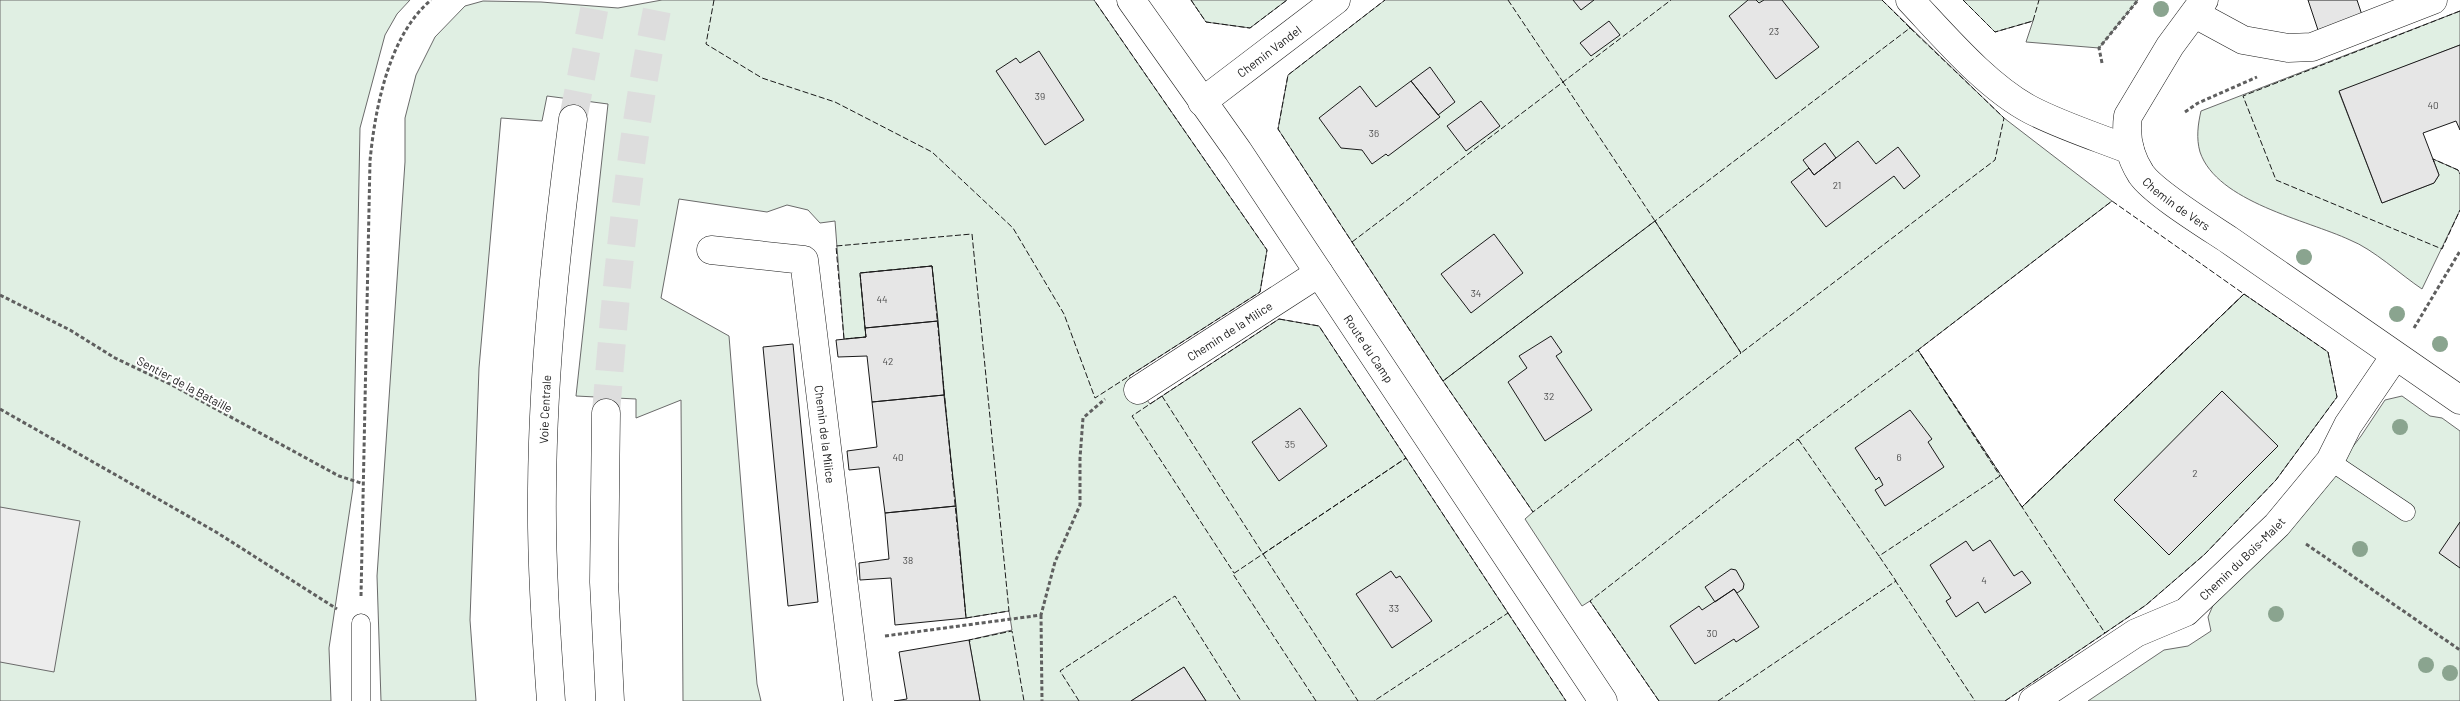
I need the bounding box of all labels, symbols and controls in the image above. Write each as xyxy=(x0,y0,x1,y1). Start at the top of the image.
street label: Chemin Vandel xyxy=(1234,22,1304,80)
house number: 23 xyxy=(1769,25,1779,37)
house number: 39 xyxy=(1035,90,1045,102)
house number: 40 xyxy=(2427,99,2439,111)
house number: 36 xyxy=(1369,127,1379,139)
street label: Chemin de Vers xyxy=(2140,174,2213,233)
house number: 21 xyxy=(1833,179,1841,191)
house number: 34 xyxy=(1471,287,1481,299)
house number: 44 xyxy=(876,293,888,305)
street label: Chemin de la Milice xyxy=(1184,298,1275,364)
street label: Route du Camp xyxy=(1341,312,1397,385)
street label: Sentier de la Bataille xyxy=(135,353,235,415)
house number: 42 xyxy=(883,355,893,367)
street label: Voie Centrale xyxy=(536,374,553,444)
street label: Chemin de la Milice xyxy=(812,384,838,484)
house number: 32 xyxy=(1544,390,1554,402)
house number: 35 xyxy=(1285,438,1295,450)
house number: 40 xyxy=(892,451,904,463)
house number: 6 xyxy=(1896,451,1902,463)
house number: 2 xyxy=(2192,467,2198,479)
street label: Chemin du Bois-Malet xyxy=(2196,514,2288,603)
house number: 38 xyxy=(903,554,913,566)
house number: 4 xyxy=(1981,574,1987,586)
house number: 33 xyxy=(1389,602,1399,614)
house number: 30 xyxy=(1707,627,1717,639)

